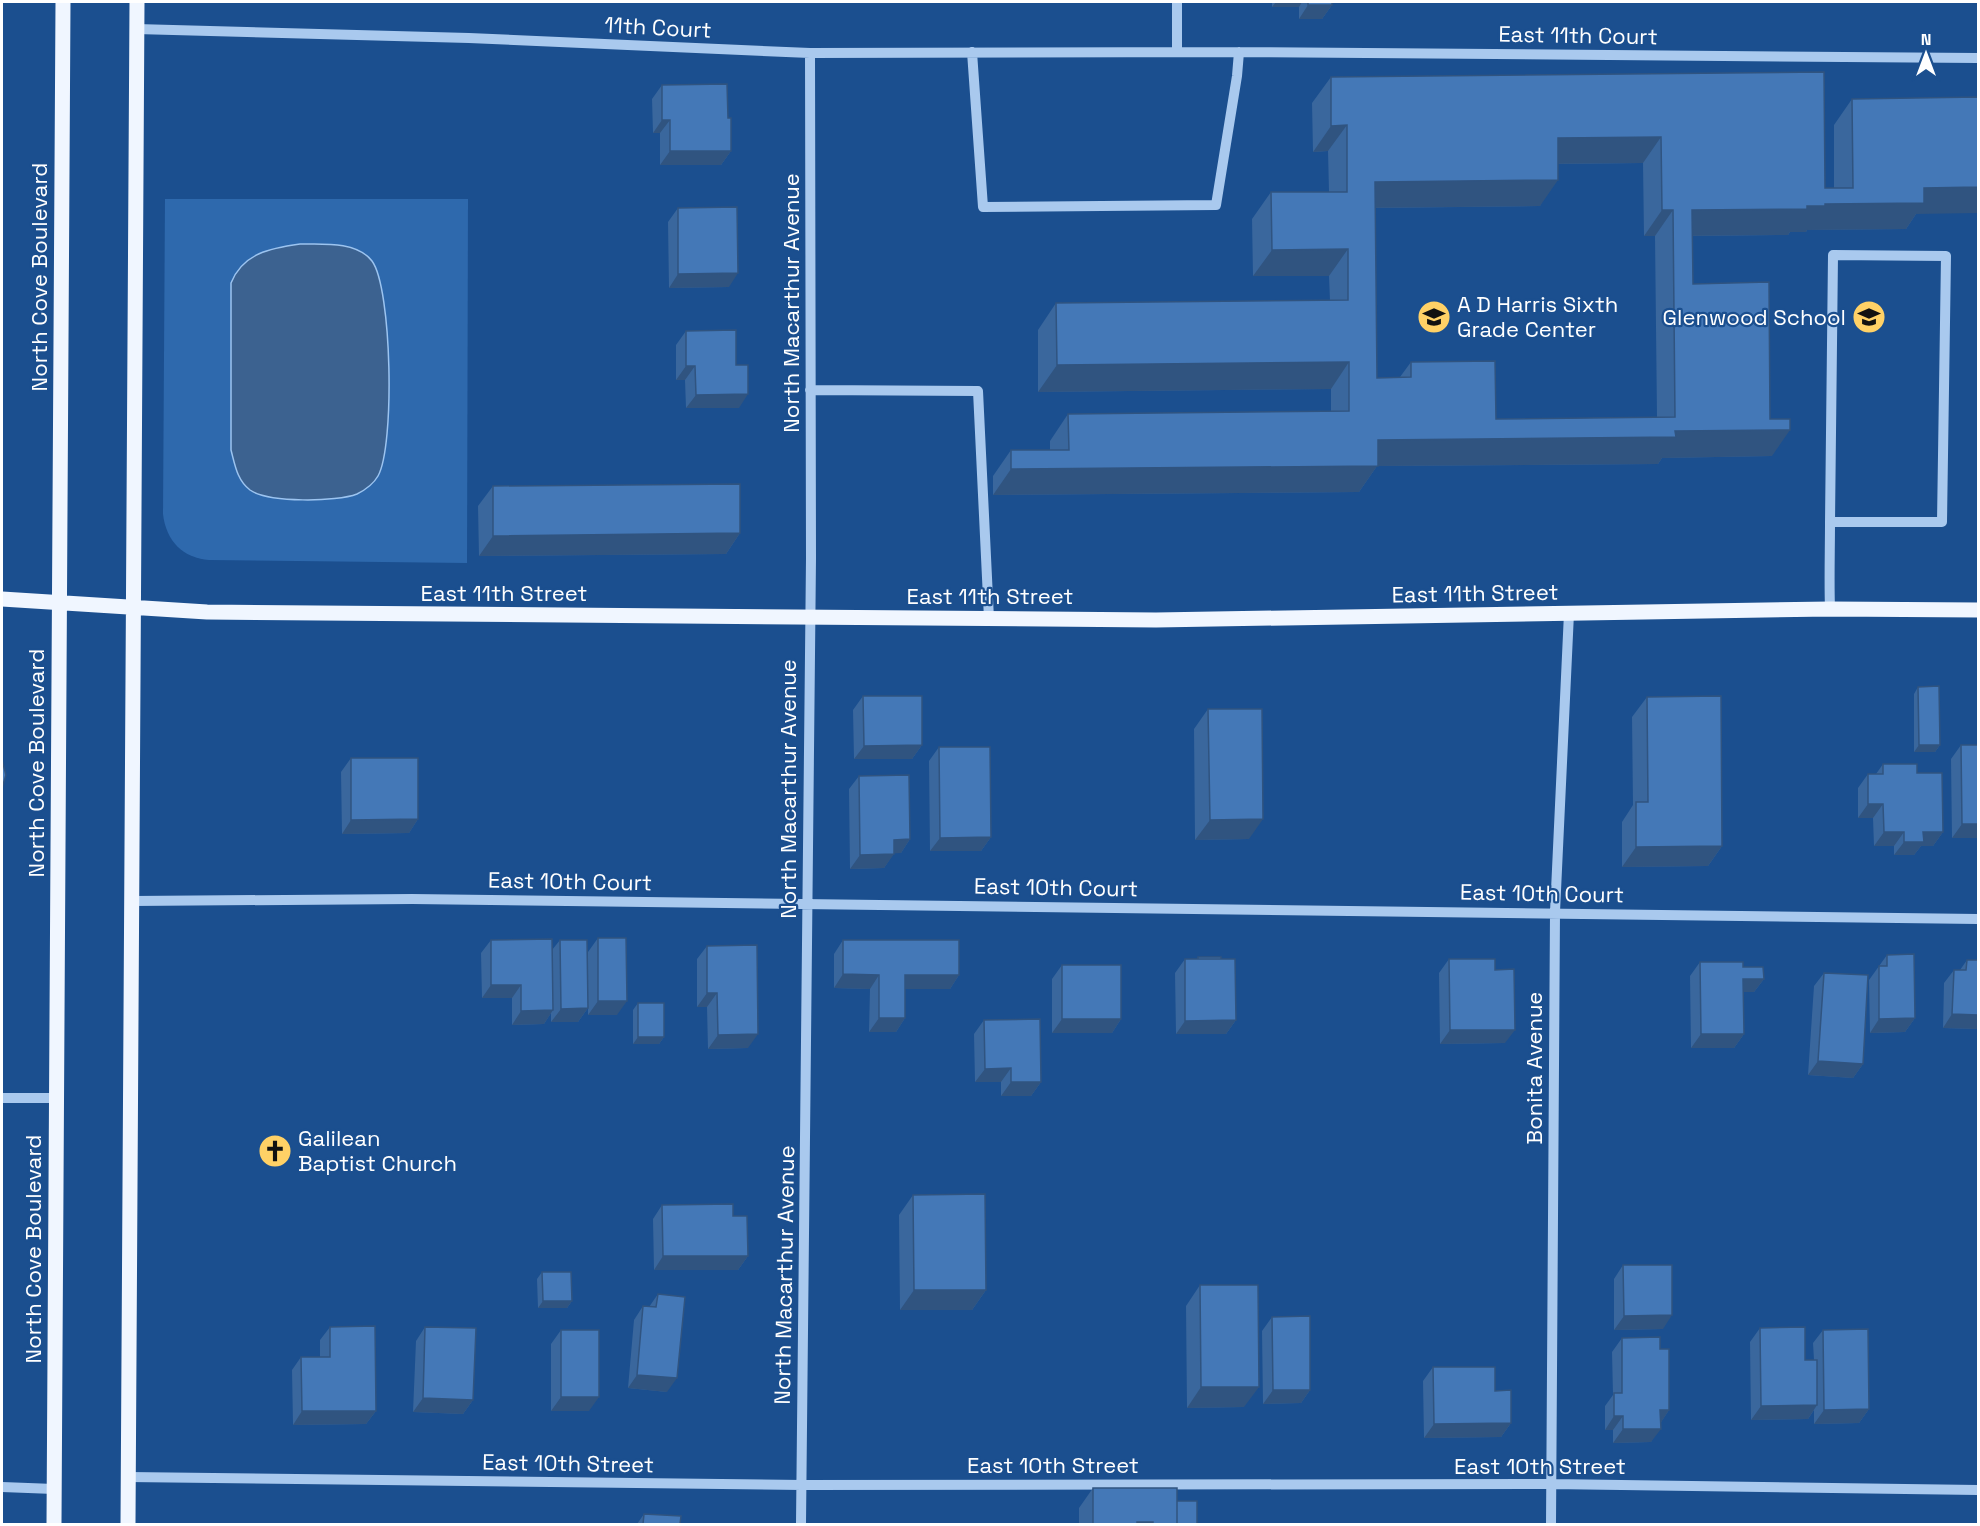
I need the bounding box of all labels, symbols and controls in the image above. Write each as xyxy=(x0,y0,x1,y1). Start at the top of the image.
street label: 11th Court xyxy=(604,10,712,44)
street label: East 11th Court xyxy=(1498,20,1658,50)
north arrow xyxy=(1896,24,1956,84)
text: N xyxy=(1921,29,1931,50)
street label: North Cove Boulevard xyxy=(25,163,53,391)
street label: North Macarthur Avenue xyxy=(777,173,805,433)
place label: A D Harris Sixth Grade Center xyxy=(1457,290,1618,343)
school or university icon: A D Harris Sixth Grade Center xyxy=(1416,299,1452,335)
school or university icon: Glenwood School xyxy=(1851,299,1887,335)
place label: Glenwood School xyxy=(1663,303,1846,331)
street label: East 11th Street xyxy=(1391,578,1559,608)
street label: East 11th Street xyxy=(421,579,587,607)
street label: East 11th Street xyxy=(907,582,1073,610)
street label: North Cove Boulevard xyxy=(22,649,50,877)
street label: North Macarthur Avenue xyxy=(774,659,802,919)
street label: East 10th Court xyxy=(488,866,652,896)
street label: East 10th Court xyxy=(974,872,1138,902)
street label: East 10th Court xyxy=(1460,878,1624,908)
street label: Bonita Avenue xyxy=(1520,992,1548,1144)
place label: Galilean Baptist Church xyxy=(298,1124,457,1177)
church icon: Galilean Baptist Church xyxy=(257,1133,293,1169)
street label: North Cove Boulevard xyxy=(19,1135,47,1363)
street label: North Macarthur Avenue xyxy=(768,1145,800,1405)
street label: East 10th Street xyxy=(482,1448,654,1478)
street label: East 10th Street xyxy=(967,1451,1139,1479)
street label: East 10th Street xyxy=(1454,1452,1626,1480)

